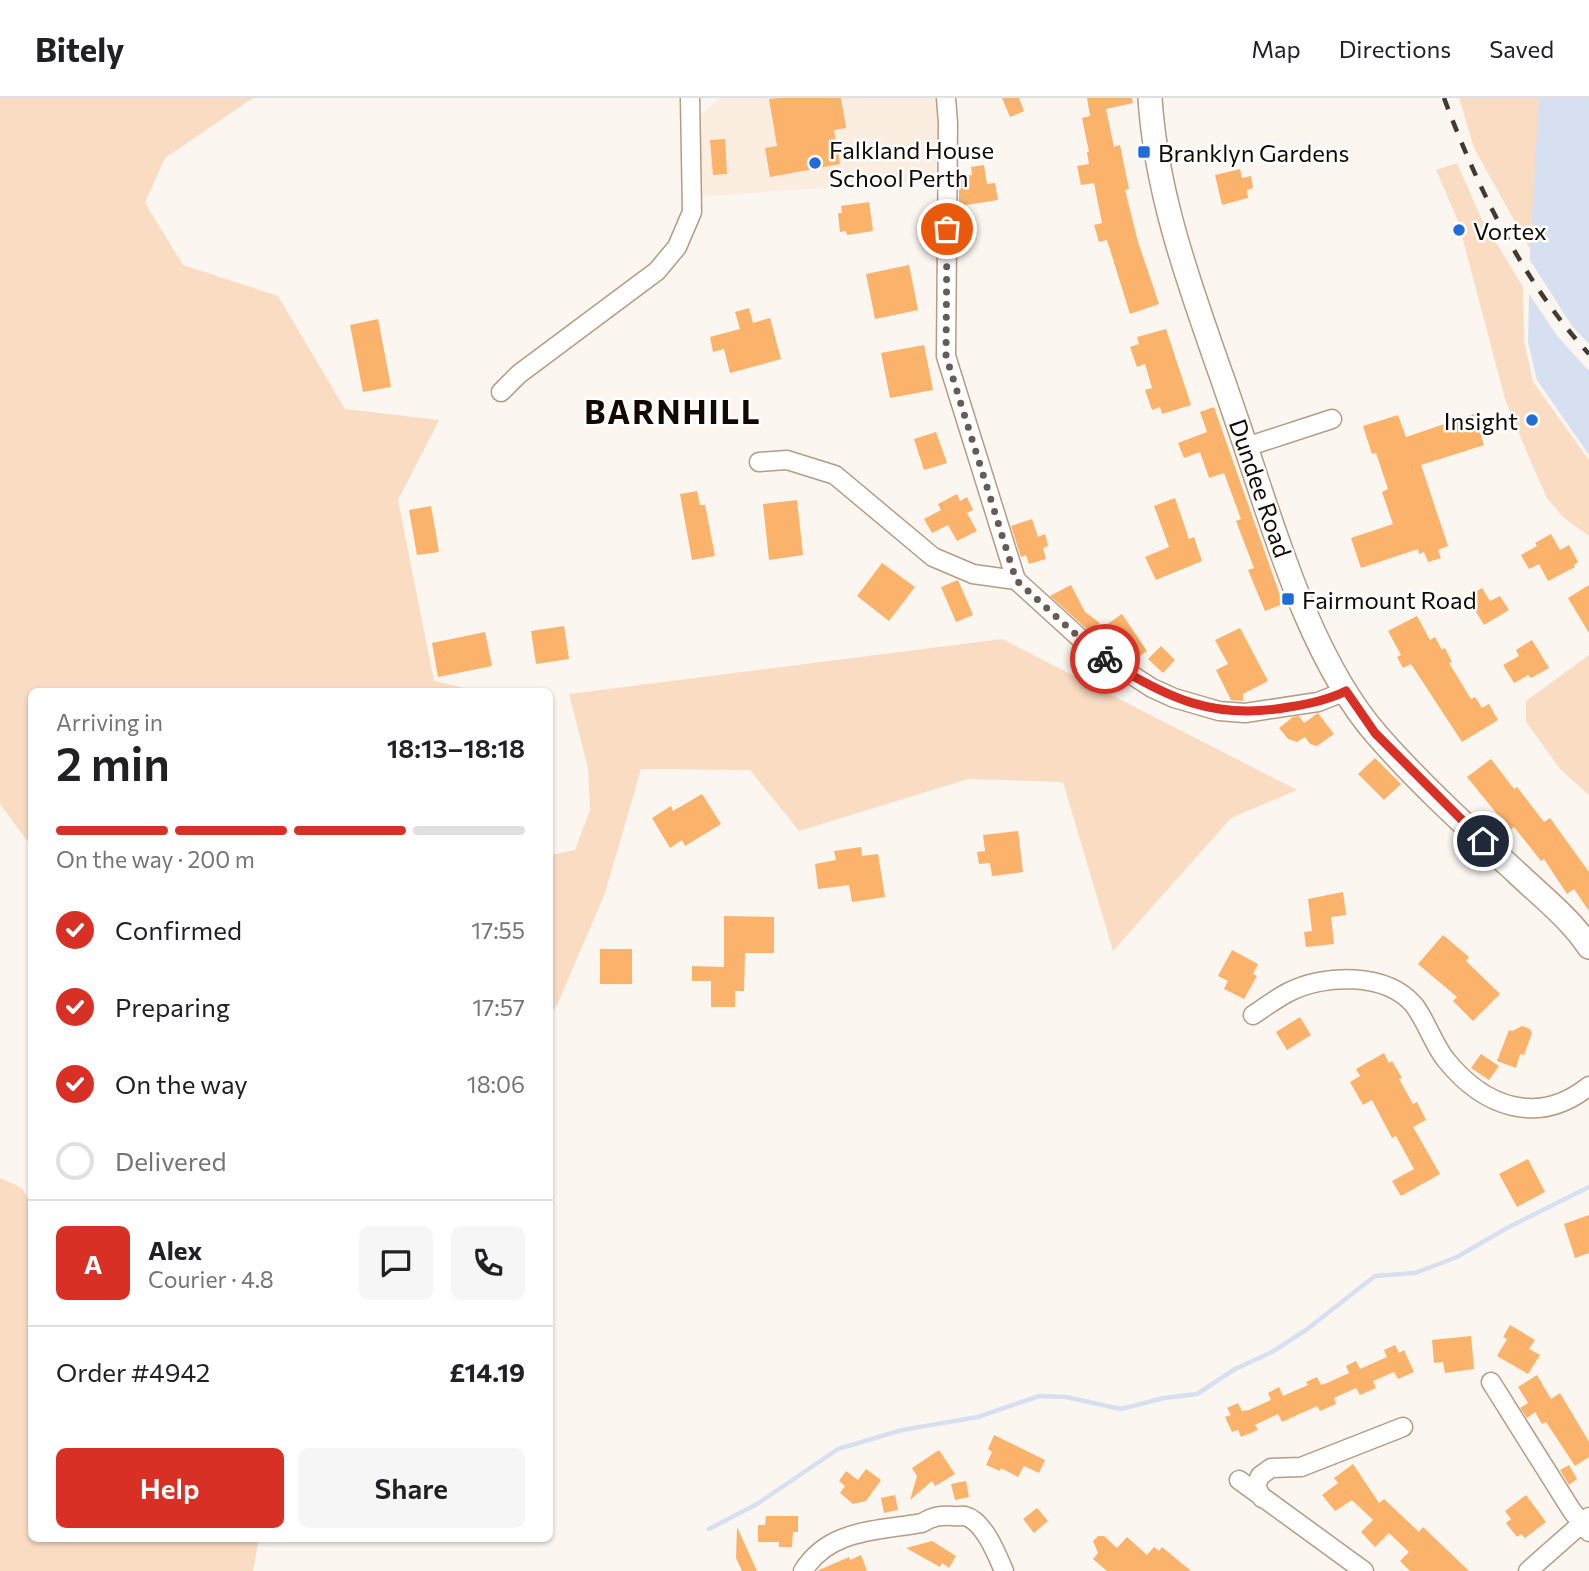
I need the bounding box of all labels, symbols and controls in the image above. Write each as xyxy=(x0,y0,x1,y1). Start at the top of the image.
text: Bitely xyxy=(35,28,124,69)
text: Map xyxy=(1251,34,1301,63)
text: Directions xyxy=(1339,34,1451,63)
text: Saved xyxy=(1489,34,1554,63)
place label: Falkland House School Perth xyxy=(829,135,994,192)
place label: Branklyn Gardens xyxy=(1158,138,1350,167)
marker: Branklyn Gardens xyxy=(1136,144,1152,160)
marker: Falkland House School Perth xyxy=(807,155,823,171)
pin xyxy=(917,199,977,259)
icon: bag xyxy=(928,210,966,248)
place label: Vortex xyxy=(1473,216,1547,245)
marker: Vortex xyxy=(1451,222,1467,238)
district label: BARNHILL xyxy=(584,391,762,431)
place label: Insight xyxy=(1444,406,1518,435)
marker: Insight xyxy=(1524,412,1540,428)
street label: Dundee Road xyxy=(1224,415,1298,561)
place label: Fairmount Road xyxy=(1302,585,1477,614)
marker: Fairmount Road xyxy=(1280,591,1296,607)
courier xyxy=(1070,624,1140,694)
icon: bike xyxy=(1086,640,1124,678)
text: Arriving in xyxy=(56,708,163,736)
text: 18:13–18:18 xyxy=(387,732,525,763)
text: 2 min xyxy=(56,734,170,790)
pin xyxy=(1453,811,1513,871)
icon: home xyxy=(1464,822,1502,860)
text: On the way · 200 m xyxy=(56,845,255,873)
icon: check xyxy=(56,911,94,949)
text: Confirmed xyxy=(115,914,242,945)
text: 17:55 xyxy=(471,916,525,944)
icon: check xyxy=(56,988,94,1026)
text: Preparing xyxy=(115,991,230,1022)
text: 17:57 xyxy=(472,993,525,1021)
icon: check xyxy=(56,1065,94,1103)
text: On the way xyxy=(115,1068,248,1099)
text: 18:06 xyxy=(467,1070,525,1098)
text: Delivered xyxy=(115,1145,226,1176)
button: chat xyxy=(359,1226,433,1300)
button: phone xyxy=(451,1226,525,1300)
text: Alex xyxy=(148,1234,202,1265)
text: A xyxy=(84,1248,102,1279)
text: Courier · 4.8 xyxy=(148,1265,274,1293)
text: Order #4942 xyxy=(56,1356,210,1387)
text: £14.19 xyxy=(449,1356,525,1387)
button: Help xyxy=(56,1448,284,1528)
button: Share xyxy=(298,1448,525,1528)

